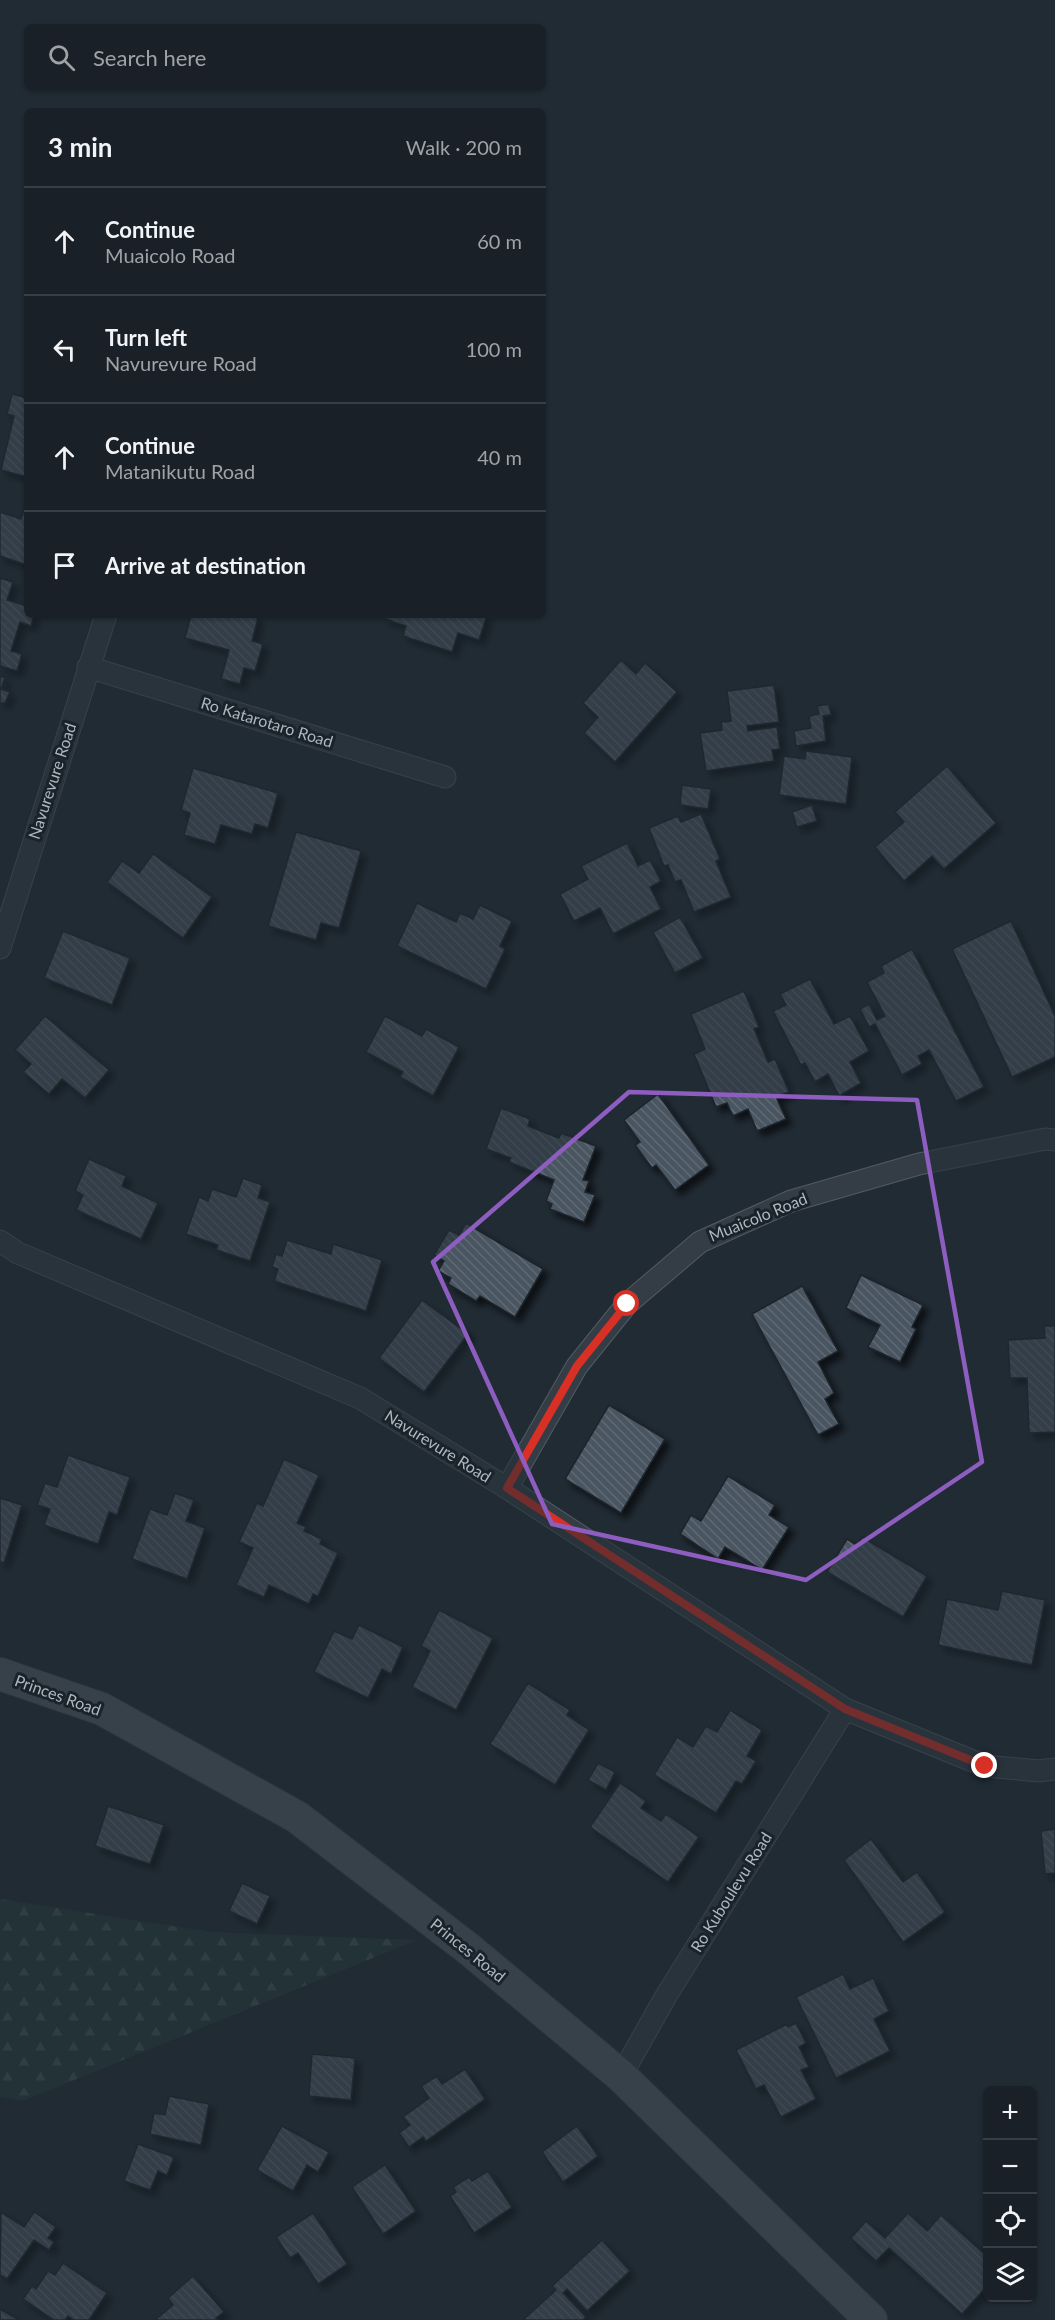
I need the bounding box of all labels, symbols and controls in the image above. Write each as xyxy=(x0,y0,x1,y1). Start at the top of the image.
search box xyxy=(24,24,546,90)
icon: search xyxy=(45,41,78,74)
text: Search here xyxy=(93,44,206,71)
text: 3 min xyxy=(48,131,112,163)
text: Walk · 200 m xyxy=(406,135,522,159)
text: Continue xyxy=(105,216,195,243)
icon: ahead xyxy=(48,225,81,258)
text: 60 m xyxy=(477,229,522,253)
text: Muaicolo Road xyxy=(105,243,236,267)
text: Turn left xyxy=(105,324,187,351)
icon: left xyxy=(48,333,81,366)
text: 100 m xyxy=(466,337,522,361)
text: Navurevure Road xyxy=(105,351,257,375)
text: Continue xyxy=(105,432,195,459)
icon: ahead xyxy=(48,441,81,474)
text: 40 m xyxy=(477,445,522,469)
text: Matanikutu Road xyxy=(105,459,255,483)
icon: arrive xyxy=(48,549,81,582)
text: Arrive at destination xyxy=(105,552,306,579)
street label: Ro Katarotaro Road xyxy=(199,692,335,751)
street label: Navurevure Road xyxy=(24,720,79,842)
street label: Muaicolo Road xyxy=(706,1188,810,1245)
route start xyxy=(613,1290,639,1316)
street label: Navurevure Road xyxy=(382,1405,495,1486)
street label: Princes Road xyxy=(12,1670,104,1719)
route end xyxy=(971,1752,997,1778)
street label: Ro Kuboulevu Road xyxy=(686,1828,775,1955)
street label: Princes Road xyxy=(427,1914,509,1985)
map controls xyxy=(983,2086,1037,2302)
button: + xyxy=(983,2086,1037,2140)
button: − xyxy=(983,2140,1037,2194)
button: locate xyxy=(983,2194,1037,2248)
button: layers xyxy=(983,2248,1037,2302)

